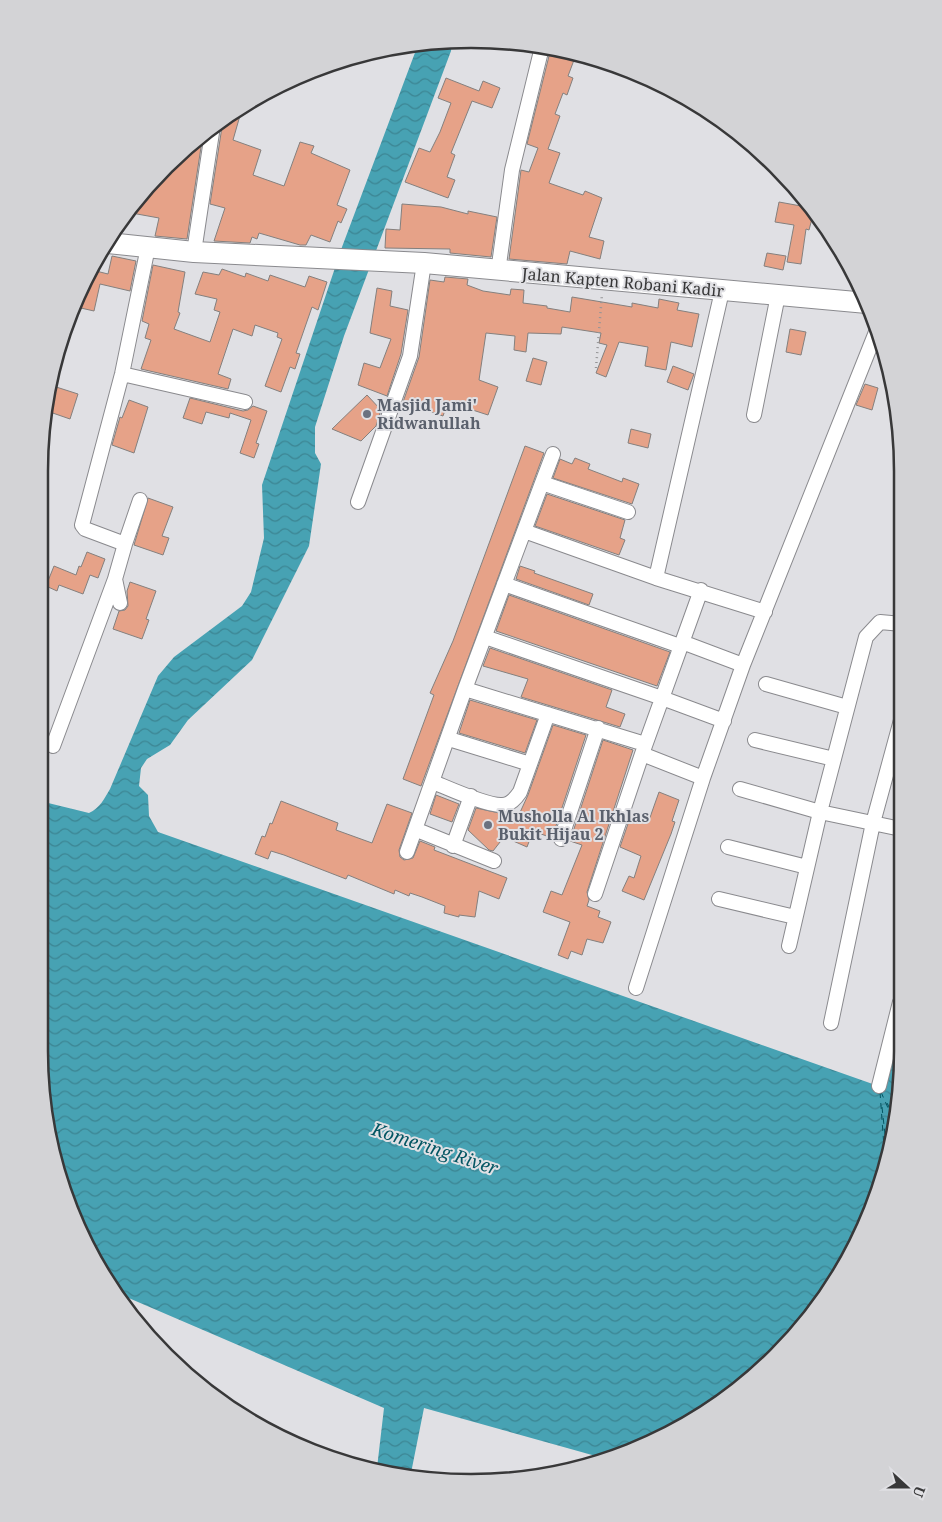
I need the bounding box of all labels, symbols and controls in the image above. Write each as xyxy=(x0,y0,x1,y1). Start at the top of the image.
street label: Jalan Kapten Robani Kadir xyxy=(520,262,725,302)
place label: Masjid Jami' Ridwanullah xyxy=(377,394,481,434)
marker: Masjid Jami' Ridwanullah xyxy=(361,408,373,420)
place label: Musholla Al Ikhlas Bukit Hijau 2 xyxy=(498,805,649,845)
marker: Musholla Al Ikhlas Bukit Hijau 2 xyxy=(482,819,494,831)
water label: Komering River xyxy=(368,1116,502,1180)
north arrow xyxy=(882,1462,932,1512)
text: U xyxy=(909,1484,930,1501)

